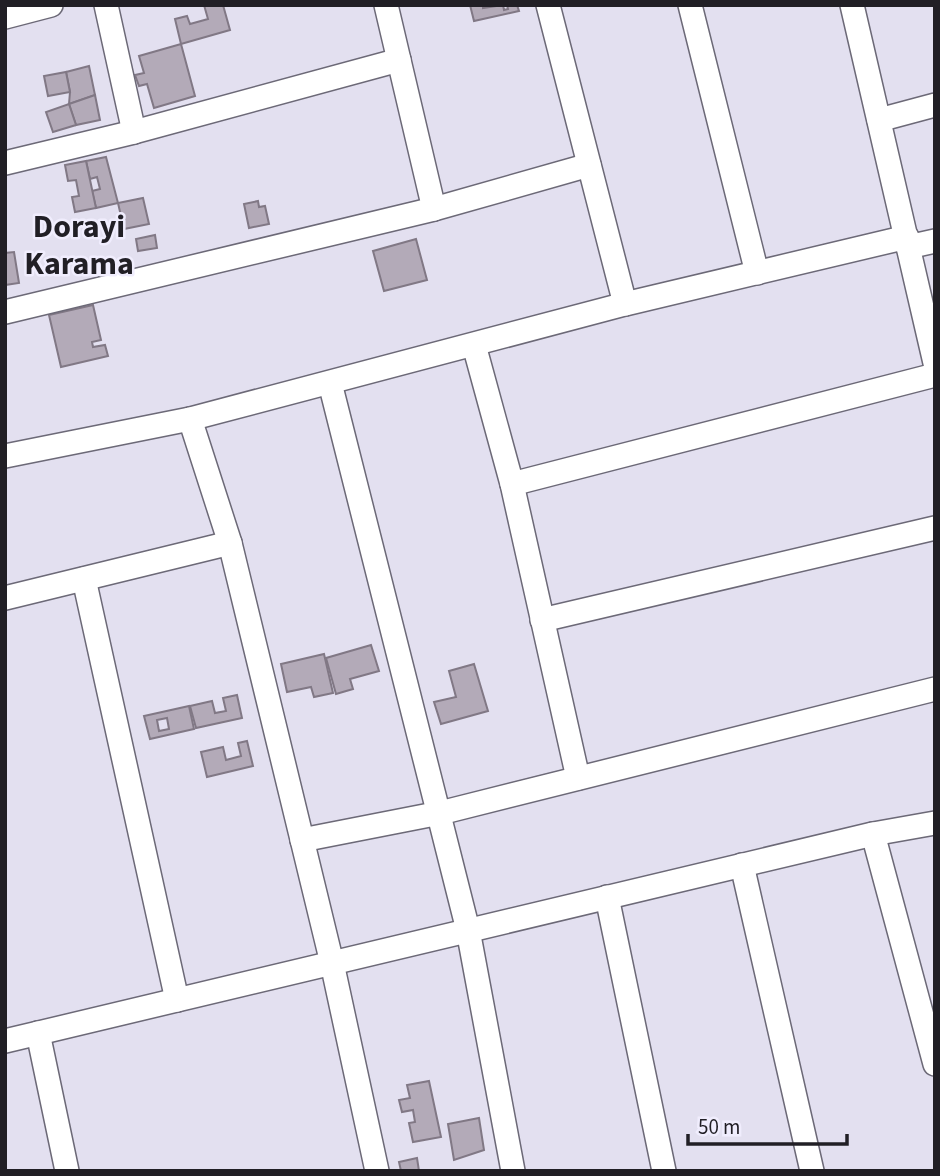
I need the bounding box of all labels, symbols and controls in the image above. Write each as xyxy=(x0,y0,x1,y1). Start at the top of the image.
district label: Dorayi Karama xyxy=(24,204,134,287)
scale bar xyxy=(688,1102,847,1146)
text: 50 m xyxy=(698,1112,740,1142)

